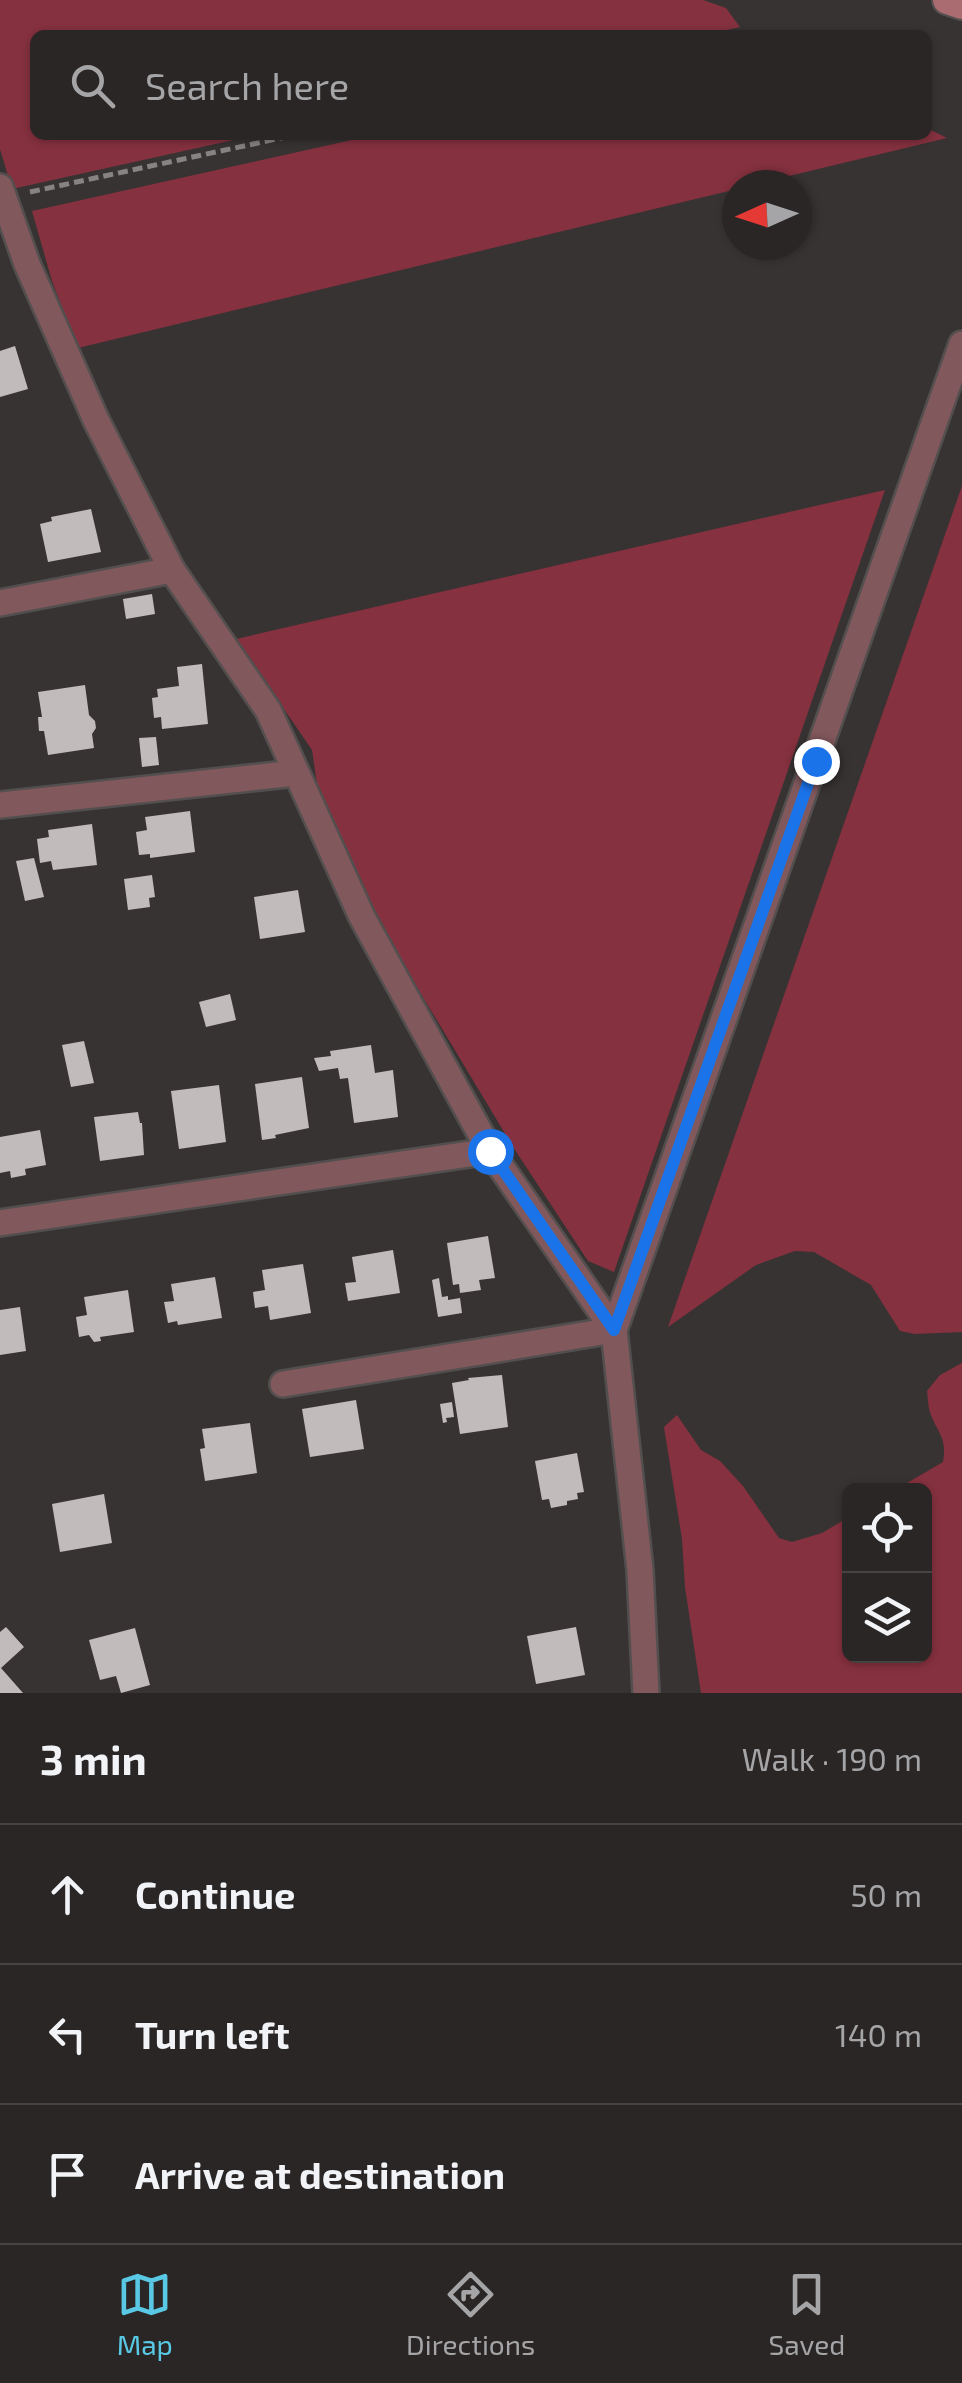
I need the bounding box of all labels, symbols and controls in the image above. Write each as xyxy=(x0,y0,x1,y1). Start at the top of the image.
search box xyxy=(30,30,932,140)
icon: search xyxy=(65,58,120,113)
text: Search here xyxy=(145,62,349,108)
north arrow xyxy=(722,170,812,260)
route end xyxy=(794,739,840,785)
route start xyxy=(468,1129,514,1175)
map controls xyxy=(842,1483,932,1663)
button: locate xyxy=(842,1483,932,1573)
button: layers xyxy=(842,1573,932,1663)
text: 3 min xyxy=(40,1733,147,1783)
text: Walk · 190 m xyxy=(742,1739,922,1777)
icon: ahead xyxy=(40,1867,95,1922)
text: Continue xyxy=(135,1871,295,1917)
text: 50 m xyxy=(850,1875,922,1913)
icon: left xyxy=(40,2007,95,2062)
text: Turn left xyxy=(135,2011,290,2057)
text: 140 m xyxy=(835,2015,922,2053)
icon: arrive xyxy=(40,2147,95,2202)
text: Arrive at destination xyxy=(135,2151,505,2197)
tab: Map xyxy=(117,2267,173,2361)
tab: Directions xyxy=(406,2267,535,2361)
tab: Saved xyxy=(769,2267,845,2361)

